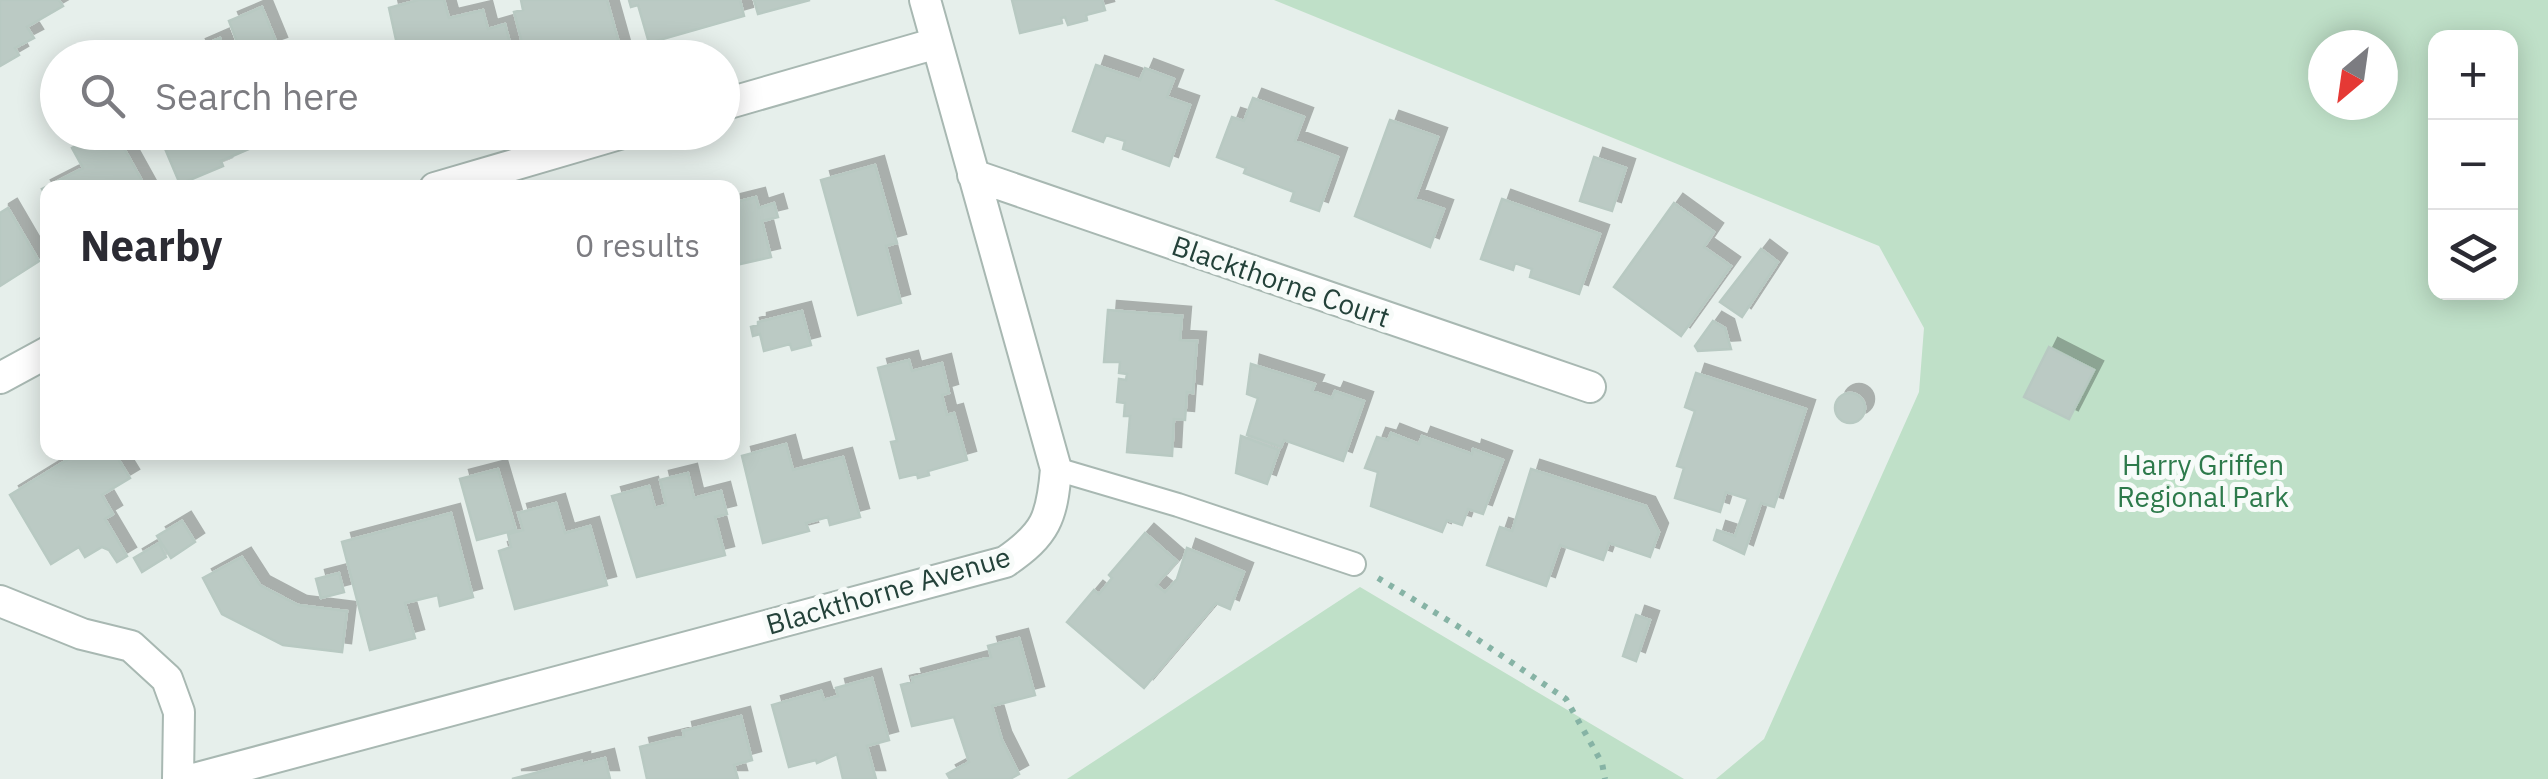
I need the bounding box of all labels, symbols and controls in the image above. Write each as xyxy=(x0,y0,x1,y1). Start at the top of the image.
north arrow xyxy=(2308,30,2398,120)
map controls xyxy=(2428,30,2518,300)
button: + xyxy=(2428,30,2518,120)
search box xyxy=(40,40,740,150)
icon: search xyxy=(75,68,130,123)
text: Search here xyxy=(155,71,359,120)
button: − xyxy=(2428,120,2518,210)
button: layers xyxy=(2428,210,2518,300)
text: Nearby xyxy=(80,218,222,273)
text: 0 results xyxy=(575,224,700,266)
street label: Blackthorne Court xyxy=(1167,226,1395,336)
park label: Harry Griffen Regional Park xyxy=(2117,446,2289,515)
street label: Blackthorne Avenue xyxy=(762,537,1014,643)

